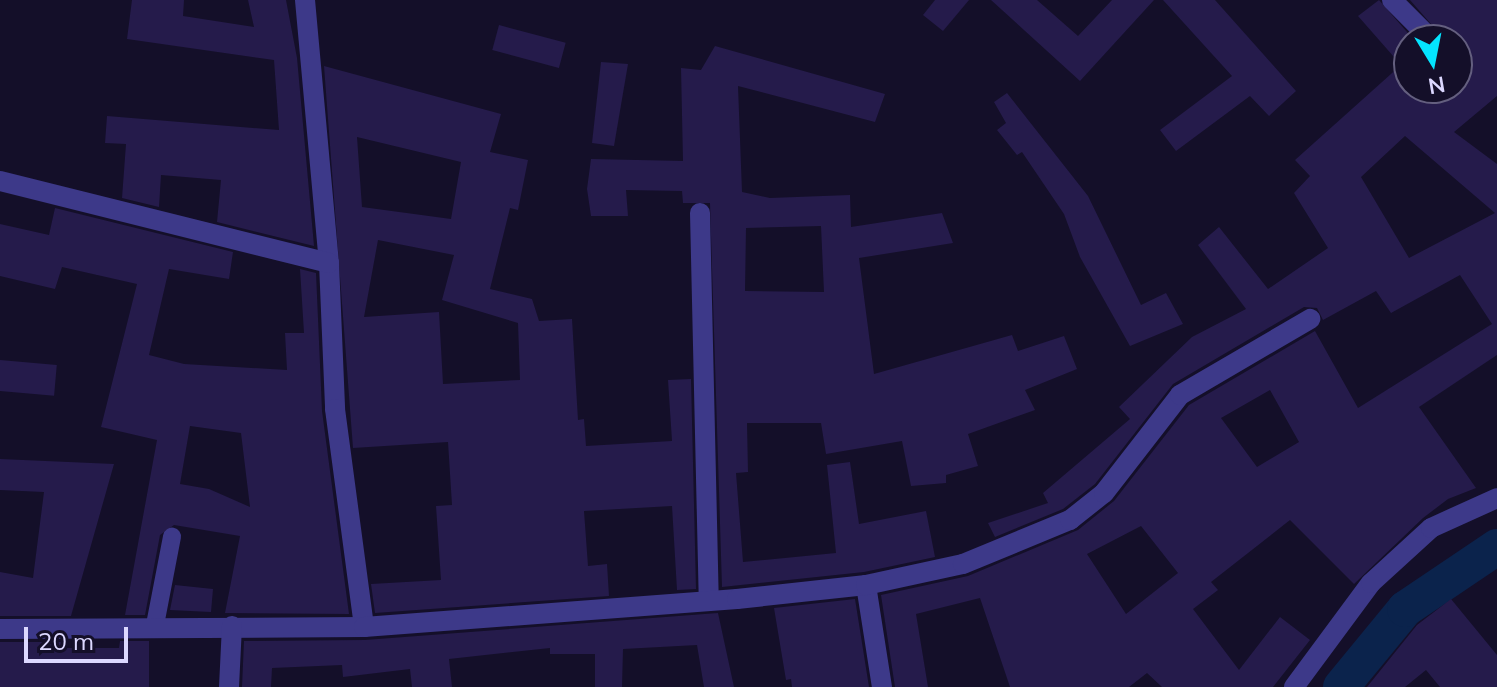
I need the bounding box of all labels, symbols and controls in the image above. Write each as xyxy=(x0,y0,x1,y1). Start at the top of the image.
north arrow xyxy=(1393,24,1473,104)
text: N xyxy=(1426,70,1447,101)
scale bar xyxy=(28,611,132,661)
text: 20 m xyxy=(38,626,94,656)

